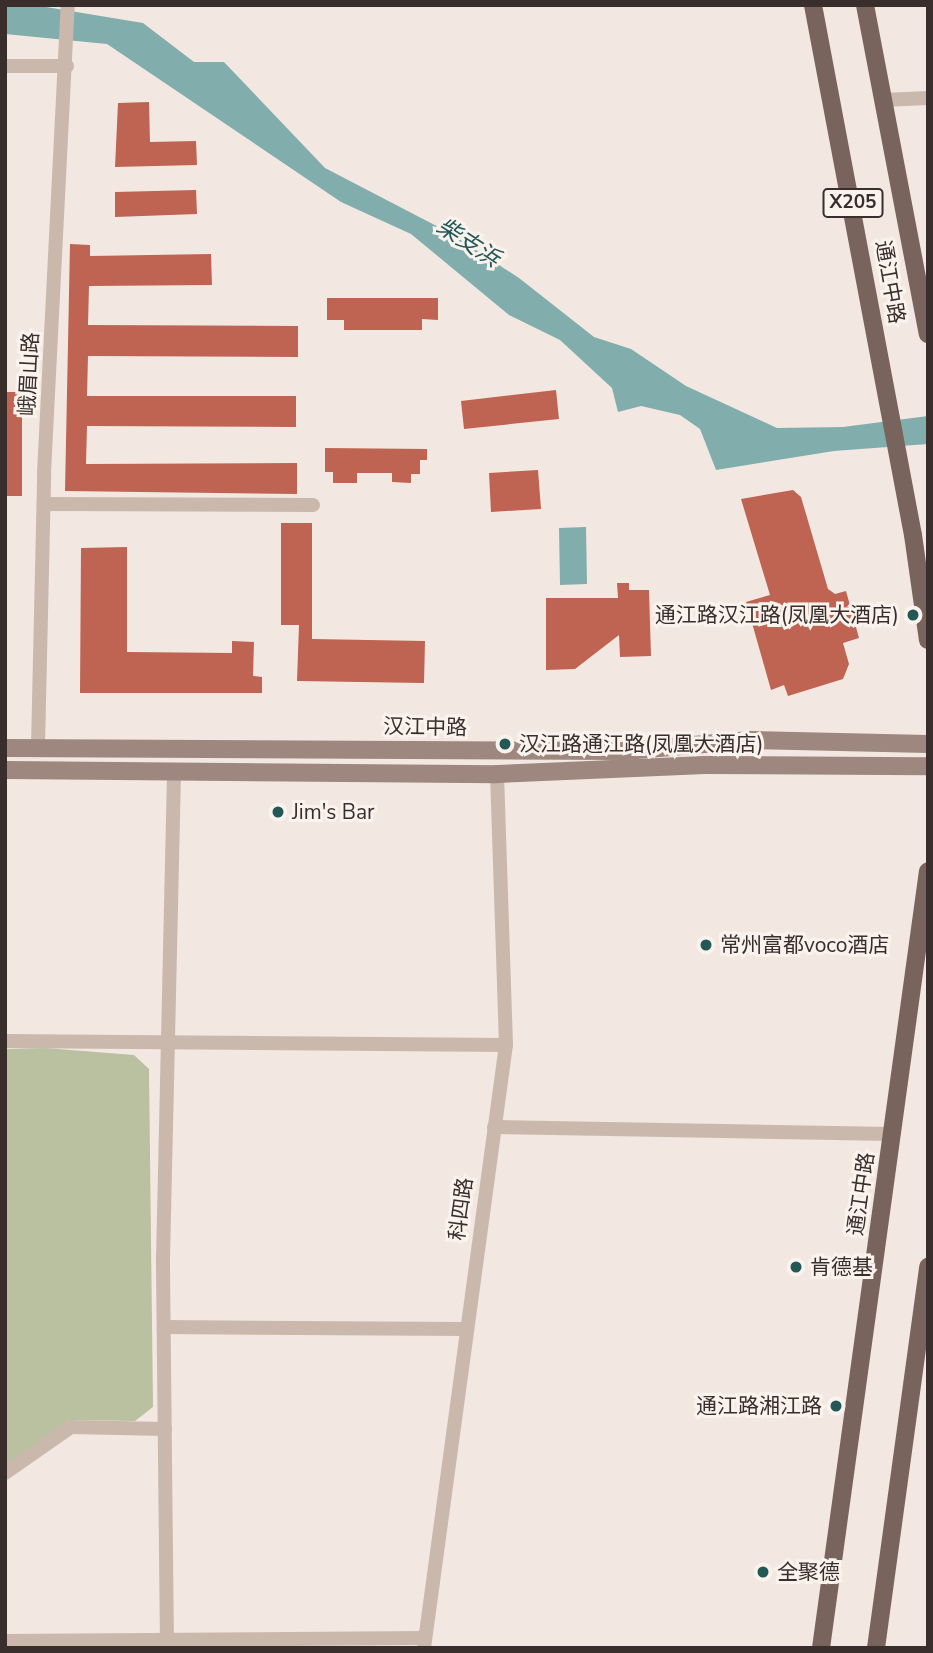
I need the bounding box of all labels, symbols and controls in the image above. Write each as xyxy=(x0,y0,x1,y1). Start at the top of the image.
road number: X205 xyxy=(822,188,884,218)
water label: 柴支浜 xyxy=(432,213,504,273)
street label: 通江中路 xyxy=(870,238,910,326)
street label: 峨眉山路 xyxy=(14,331,44,417)
place label: 通江路汉江路(凤凰大酒店) xyxy=(655,602,899,628)
marker: 通江路汉江路(凤凰大酒店) xyxy=(905,607,921,623)
street label: 汉江中路 xyxy=(383,714,467,740)
place label: 汉江路通江路(凤凰大酒店) xyxy=(519,731,763,757)
marker: 汉江路通江路(凤凰大酒店) xyxy=(497,736,513,752)
place label: Jim's Bar xyxy=(292,799,375,825)
marker: Jim's Bar xyxy=(270,804,286,820)
place label: 常州富都voco酒店 xyxy=(720,932,890,958)
marker: 常州富都voco酒店 xyxy=(698,937,714,953)
street label: 通江中路 xyxy=(843,1151,879,1237)
street label: 科四路 xyxy=(444,1176,478,1242)
place label: 肯德基 xyxy=(810,1254,873,1280)
marker: 肯德基 xyxy=(788,1259,804,1275)
place label: 通江路湘江路 xyxy=(696,1393,822,1419)
marker: 通江路湘江路 xyxy=(828,1398,844,1414)
place label: 全聚德 xyxy=(777,1559,840,1585)
marker: 全聚德 xyxy=(755,1564,771,1580)

